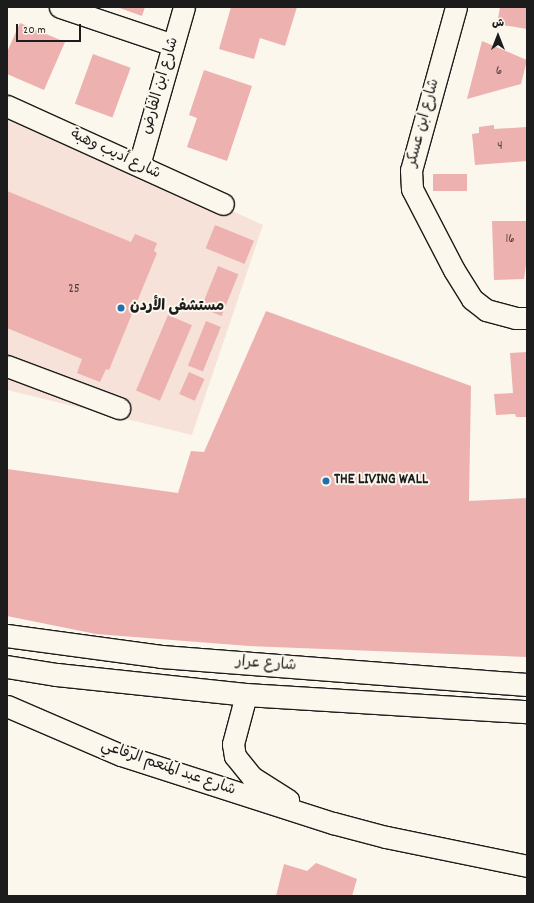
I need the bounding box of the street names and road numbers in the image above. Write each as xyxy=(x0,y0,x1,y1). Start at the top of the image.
street label: شارع ابن الفارض xyxy=(139,35,183,137)
street label: شارع ابن عسكر xyxy=(404,77,444,169)
street label: شارع أديب وهبة xyxy=(67,126,163,184)
street label: شارع عرار xyxy=(235,654,297,676)
street label: شارع عبد المنعم الرفاعي xyxy=(98,738,238,800)

